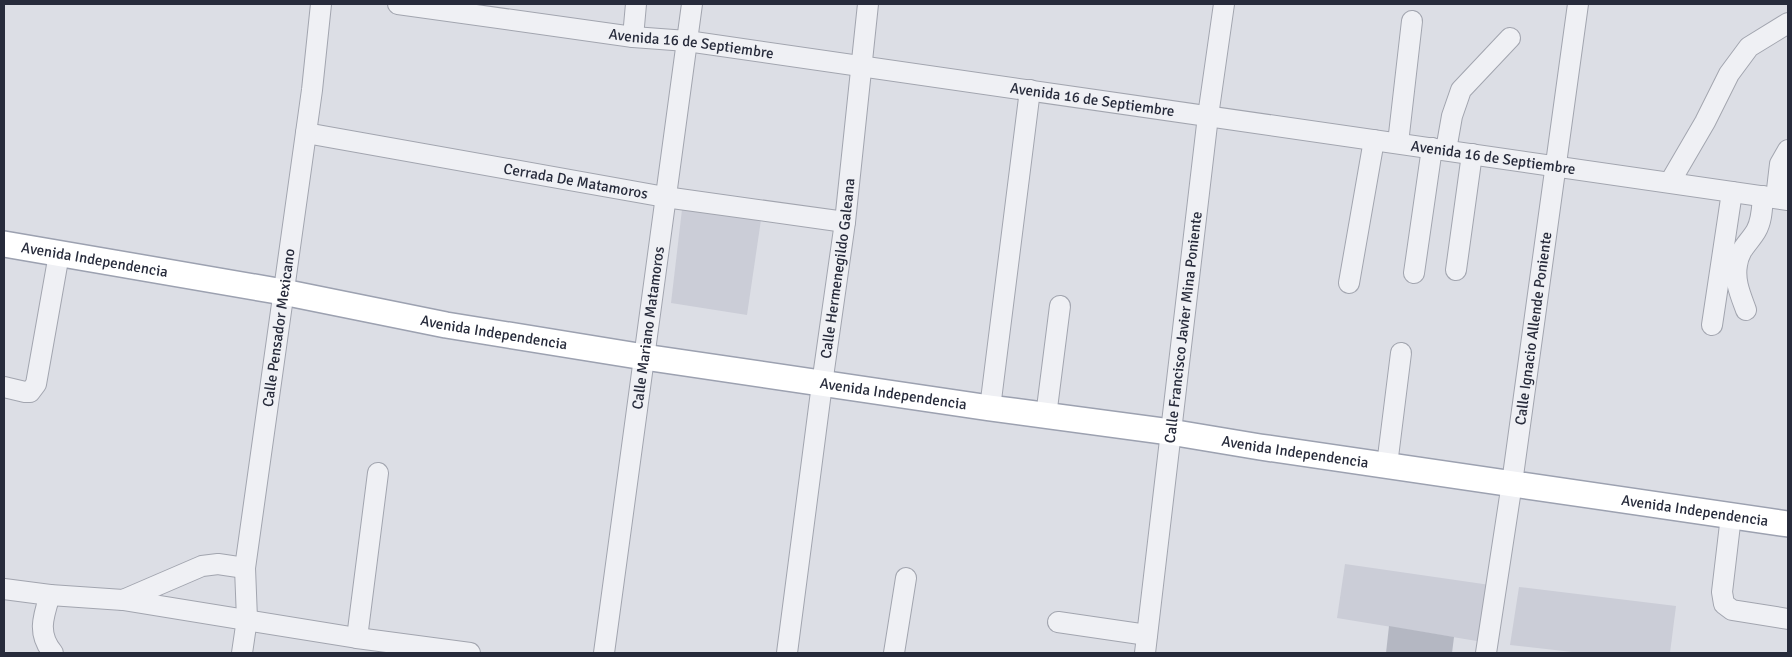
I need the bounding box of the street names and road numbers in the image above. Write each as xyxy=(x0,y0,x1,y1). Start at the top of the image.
street label: Avenida 16 de Septiembre xyxy=(608,25,775,62)
street label: Avenida 16 de Septiembre xyxy=(1009,79,1176,120)
street label: Avenida 16 de Septiembre xyxy=(1410,137,1577,178)
street label: Cerrada De Matamoros xyxy=(502,159,650,203)
street label: Calle Hermenegildo Galeana xyxy=(817,177,859,360)
street label: Calle Francisco Javier Mina Poniente xyxy=(1161,210,1206,444)
street label: Calle Ignacio Allende Poniente xyxy=(1511,231,1556,426)
street label: Avenida Independencia xyxy=(20,238,169,281)
street label: Calle Mariano Matamoros xyxy=(628,245,668,411)
street label: Calle Pensador Mexicano xyxy=(259,247,299,408)
street label: Avenida Independencia xyxy=(419,311,569,353)
street label: Avenida Independencia xyxy=(819,374,968,413)
street label: Avenida Independencia xyxy=(1220,432,1370,472)
street label: Avenida Independencia xyxy=(1620,491,1770,530)

